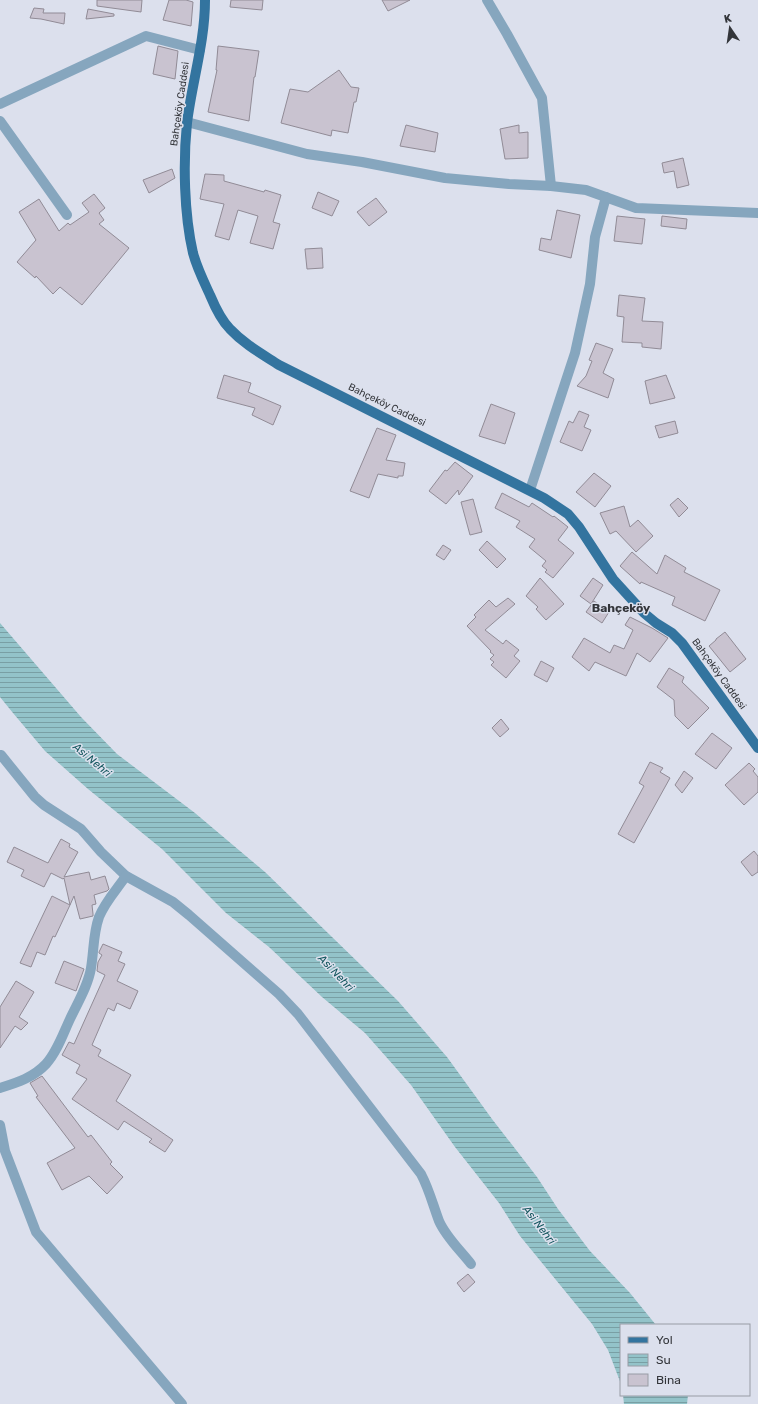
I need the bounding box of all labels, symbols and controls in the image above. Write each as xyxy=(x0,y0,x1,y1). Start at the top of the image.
north arrow xyxy=(710,8,750,48)
text: K xyxy=(723,11,734,26)
street label: Bahçeköy Caddesi xyxy=(168,61,192,147)
street label: Bahçeköy Caddesi xyxy=(346,381,428,429)
district label: Bahçeköy xyxy=(592,601,650,615)
street label: Bahçeköy Caddesi xyxy=(689,636,749,712)
water label: Asi Nehri xyxy=(70,740,114,780)
water label: Asi Nehri xyxy=(315,951,357,994)
water label: Asi Nehri xyxy=(519,1202,558,1247)
legend xyxy=(620,1324,750,1396)
text: Yol xyxy=(656,1333,673,1347)
text: Su xyxy=(656,1353,671,1367)
text: Bina xyxy=(656,1373,681,1387)

